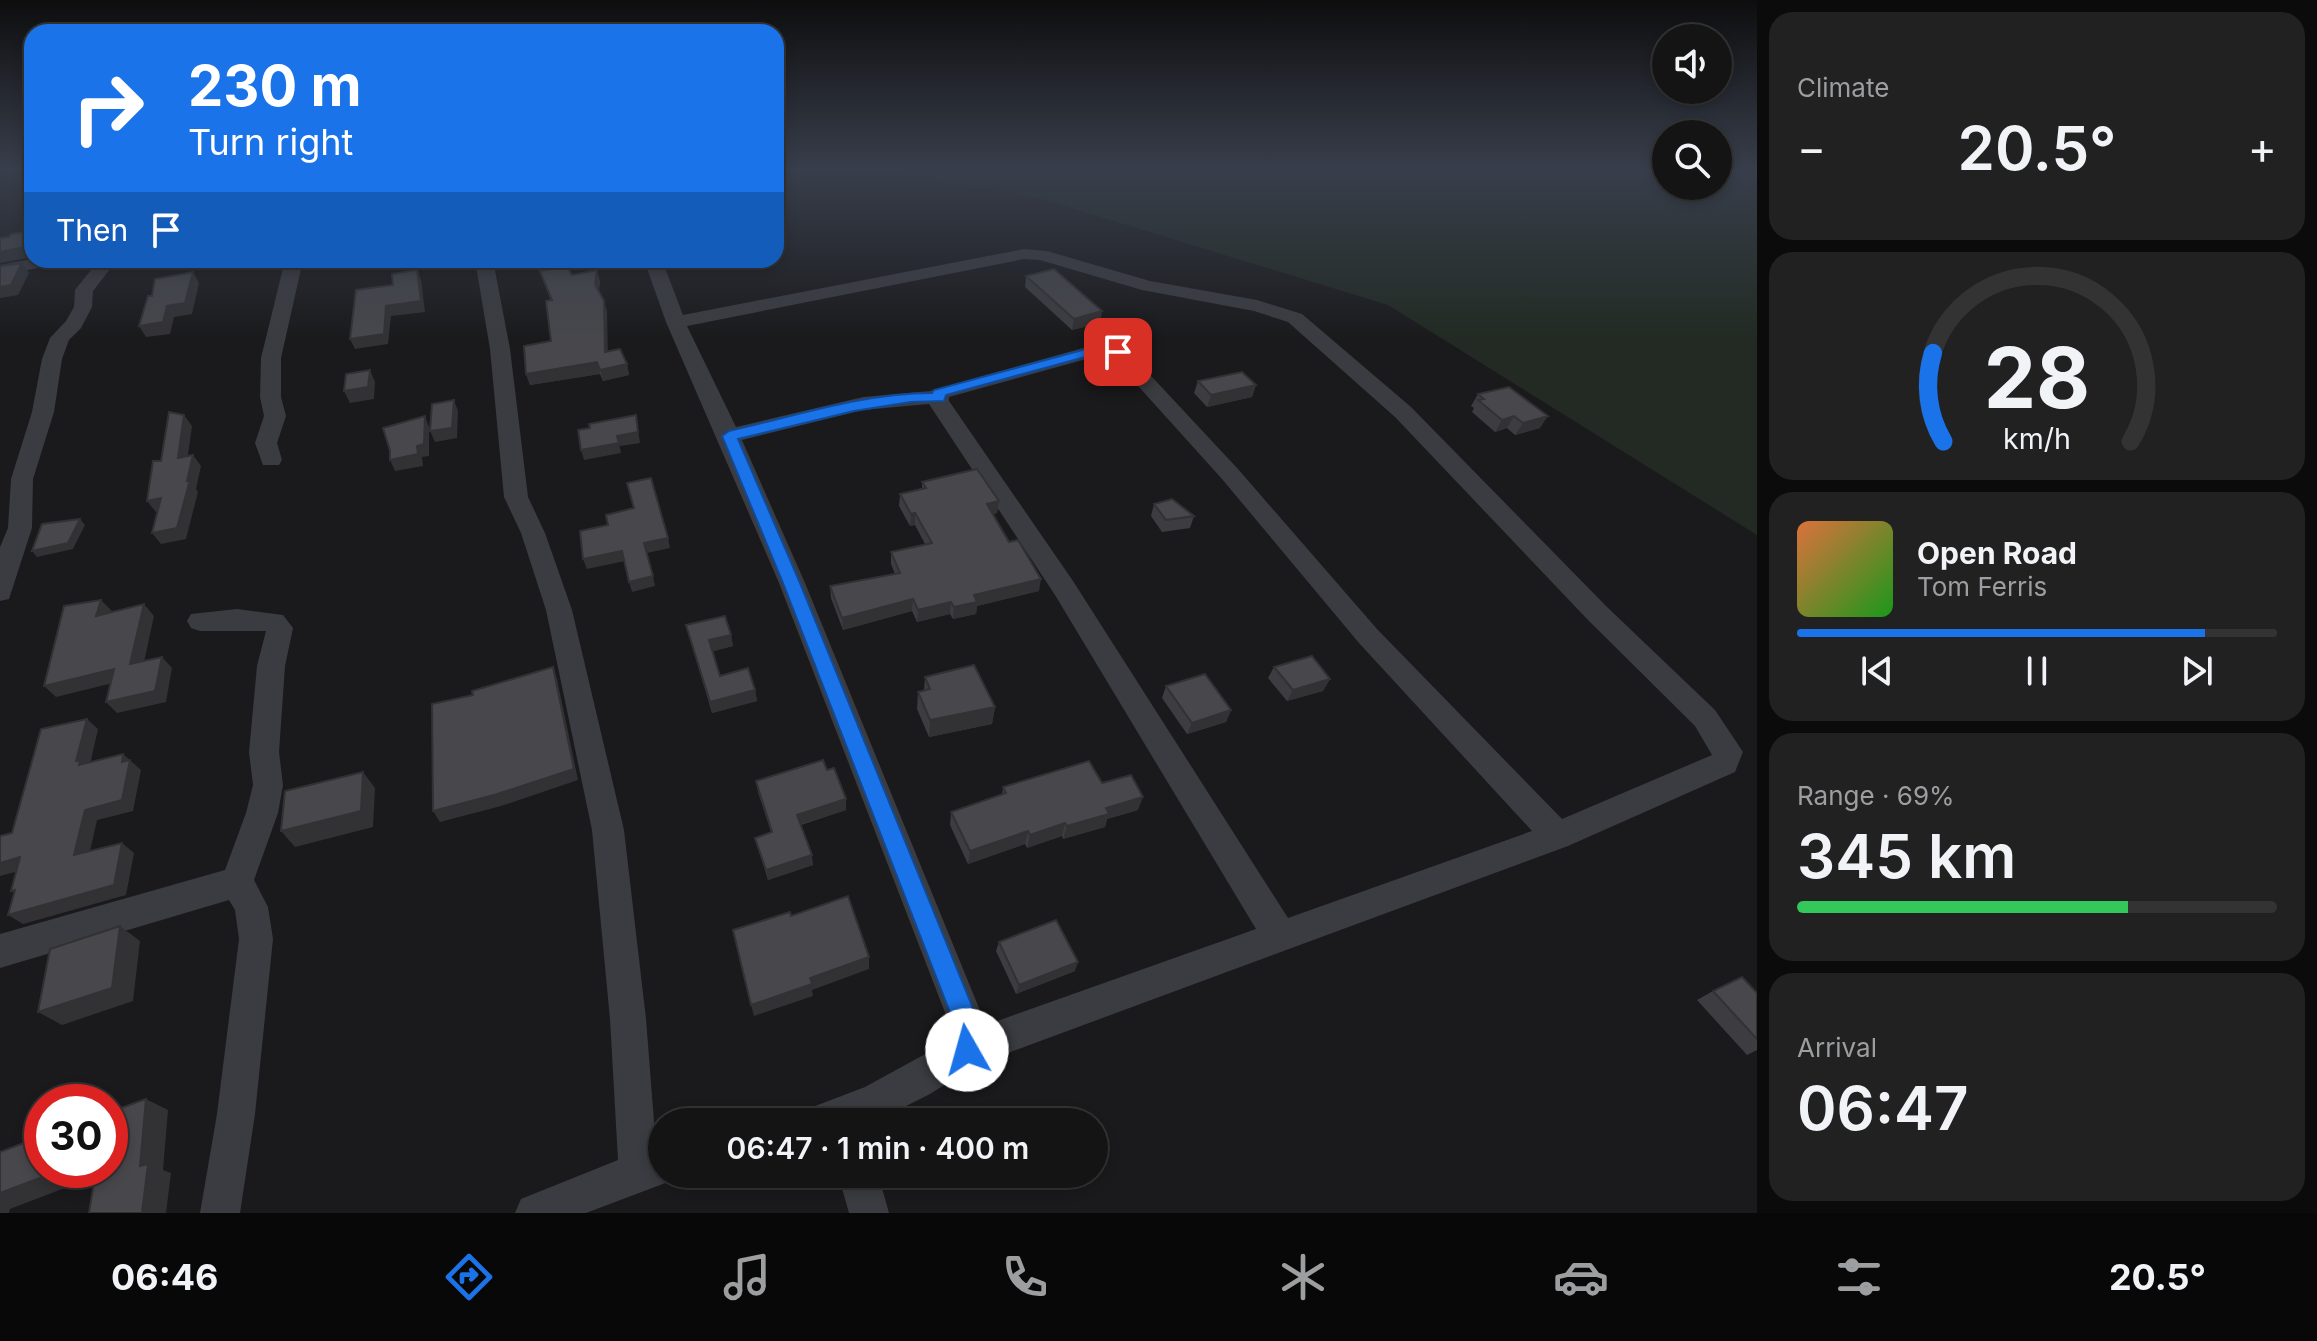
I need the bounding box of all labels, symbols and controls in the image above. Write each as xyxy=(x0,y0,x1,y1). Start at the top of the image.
map controls xyxy=(1652,24,1732,200)
button: sound xyxy=(1652,24,1732,104)
text: 230 m xyxy=(188,52,362,120)
icon: right xyxy=(56,56,160,160)
text: Climate xyxy=(1797,72,1889,103)
text: 20.5° xyxy=(1958,112,2116,184)
text: Turn right xyxy=(188,120,353,164)
button: search xyxy=(1652,120,1732,200)
text: − xyxy=(1797,121,1826,175)
text: + xyxy=(2248,121,2277,175)
icon: arrive xyxy=(144,208,188,252)
text: Then xyxy=(56,212,128,248)
pin xyxy=(1084,318,1152,386)
text: 28 xyxy=(1984,327,2090,428)
icon: arrive xyxy=(1096,330,1140,374)
text: km/h xyxy=(2003,421,2071,456)
text: Open Road xyxy=(1917,535,2077,571)
text: Tom Ferris xyxy=(1917,571,2047,602)
icon: previous xyxy=(1855,649,1899,693)
icon: pause xyxy=(2015,649,2059,693)
icon: next xyxy=(2175,649,2219,693)
text: Range · 69% xyxy=(1797,780,1955,811)
text: 345 km xyxy=(1797,820,2016,892)
position arrow xyxy=(925,1008,1009,1092)
text: Arrival xyxy=(1797,1032,1877,1063)
text: 06:47 xyxy=(1797,1072,1969,1144)
speed limit sign: 30 xyxy=(24,1084,128,1188)
text: 06:47 · 1 min · 400 m xyxy=(727,1130,1029,1166)
icon: directions xyxy=(441,1249,497,1305)
icon: music xyxy=(719,1249,775,1305)
icon: phone xyxy=(997,1249,1053,1305)
icon: climate xyxy=(1275,1249,1331,1305)
icon: car xyxy=(1553,1249,1609,1305)
icon: filters xyxy=(1831,1249,1887,1305)
text: 06:46 xyxy=(111,1255,218,1299)
text: 20.5° xyxy=(2109,1255,2206,1299)

